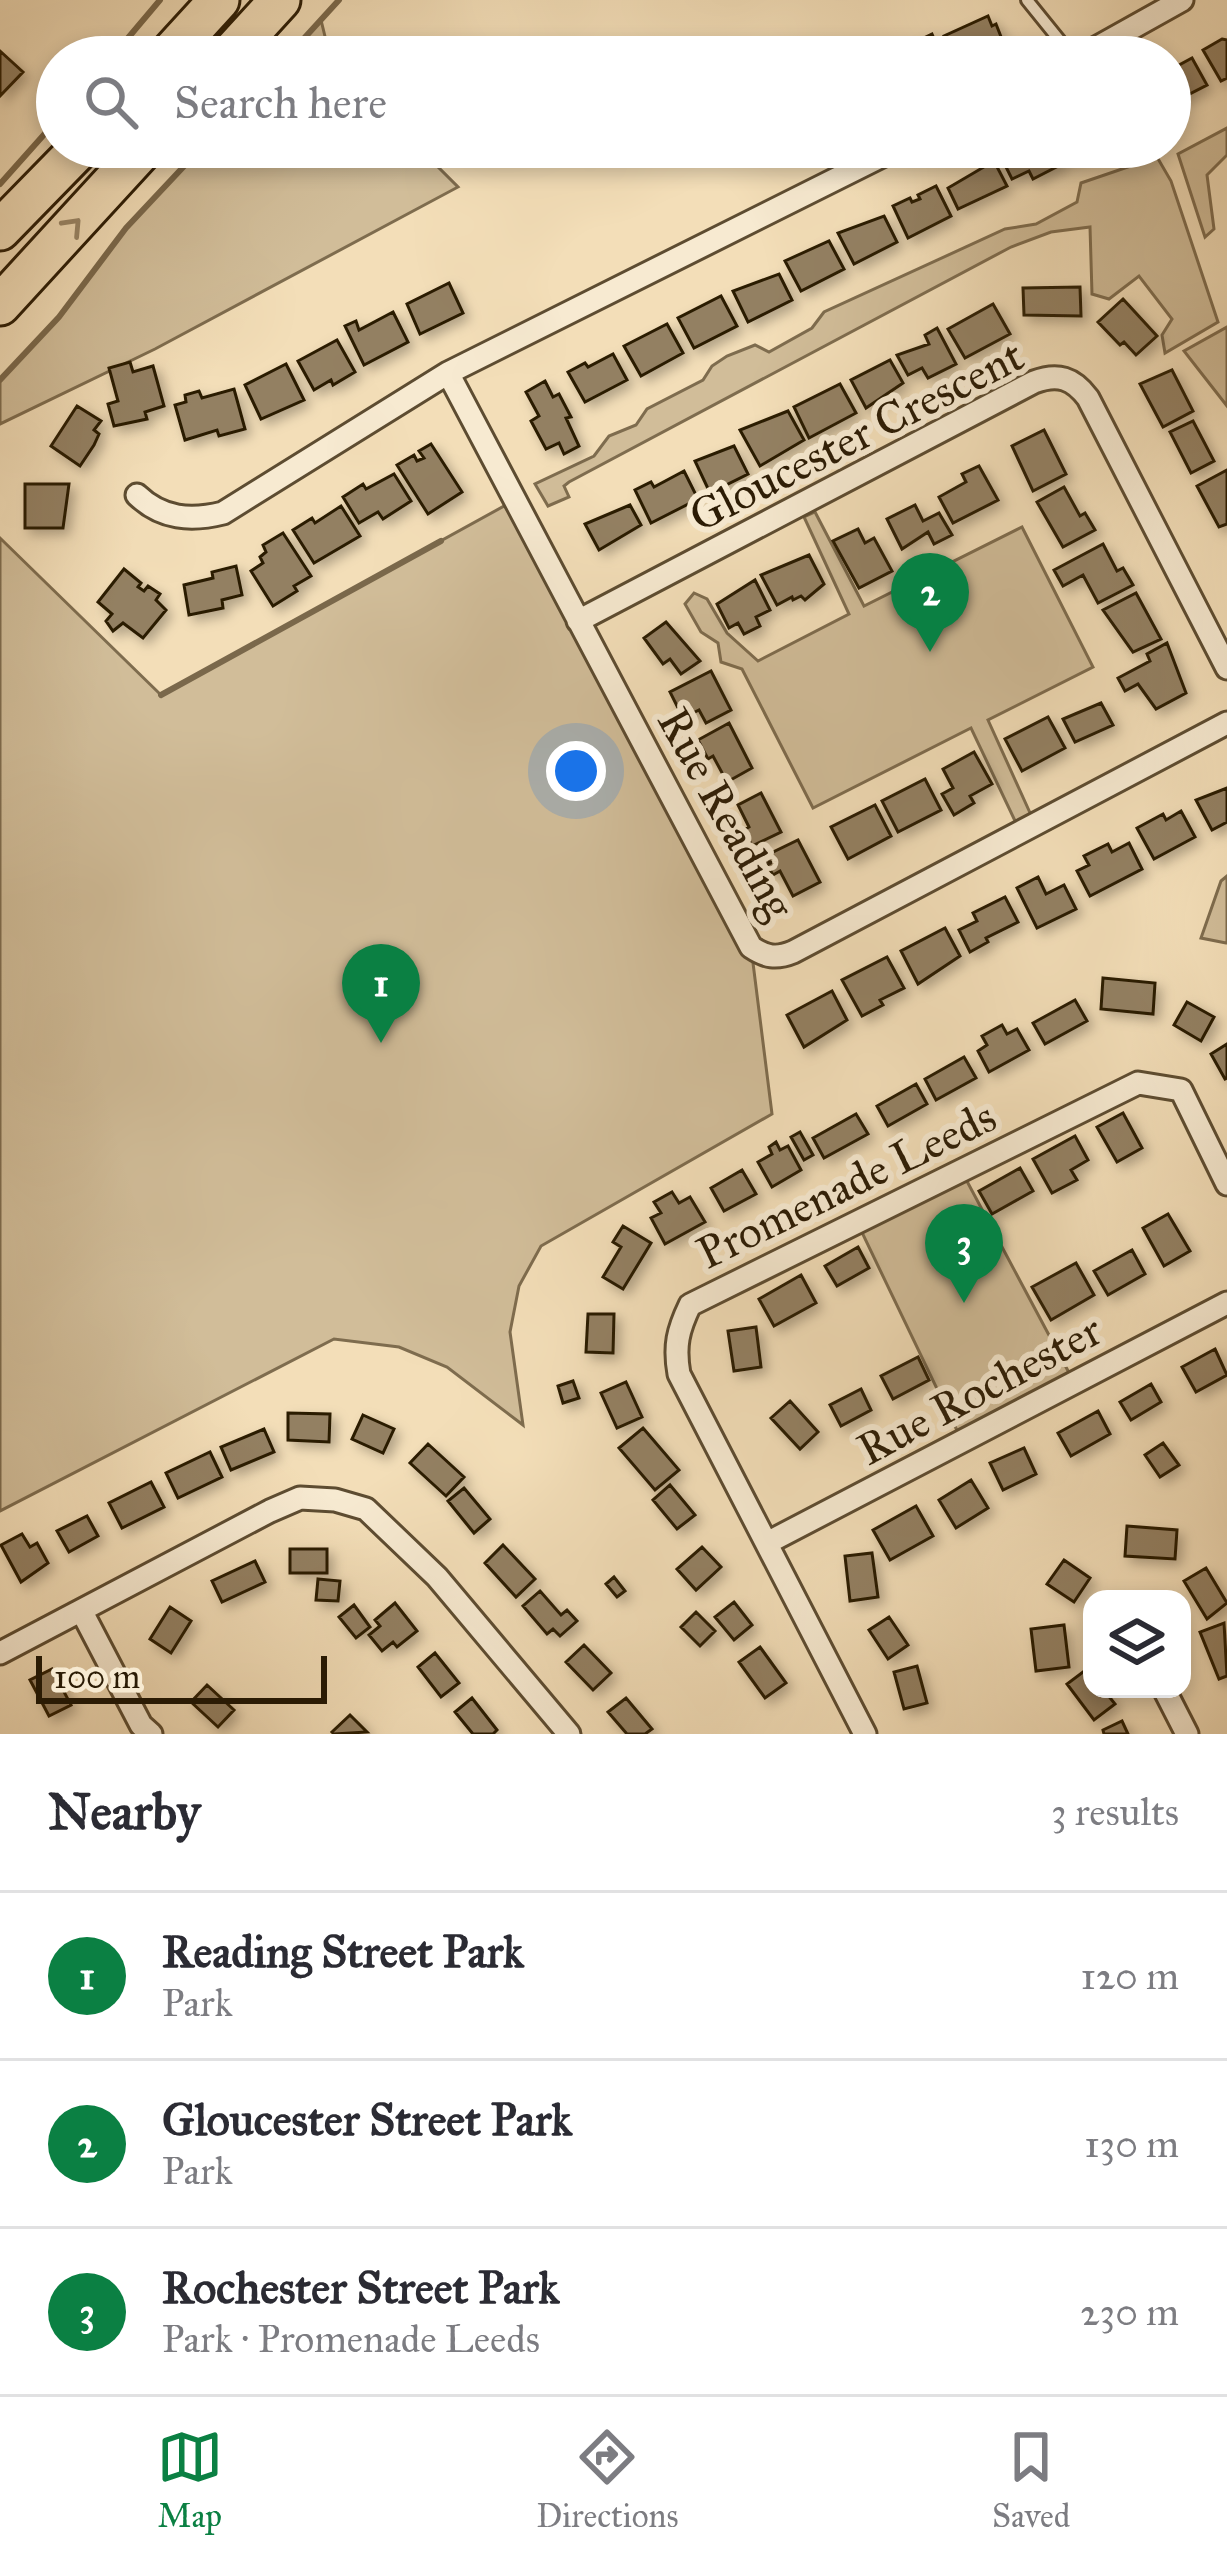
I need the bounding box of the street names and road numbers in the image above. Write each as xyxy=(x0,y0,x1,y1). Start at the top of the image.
street label: Gloucester Crescent xyxy=(680,328,1032,543)
street label: Rue Reading xyxy=(646,698,808,929)
street label: Promenade Leeds xyxy=(688,1088,1005,1281)
street label: Rue Rochester xyxy=(848,1302,1111,1477)

